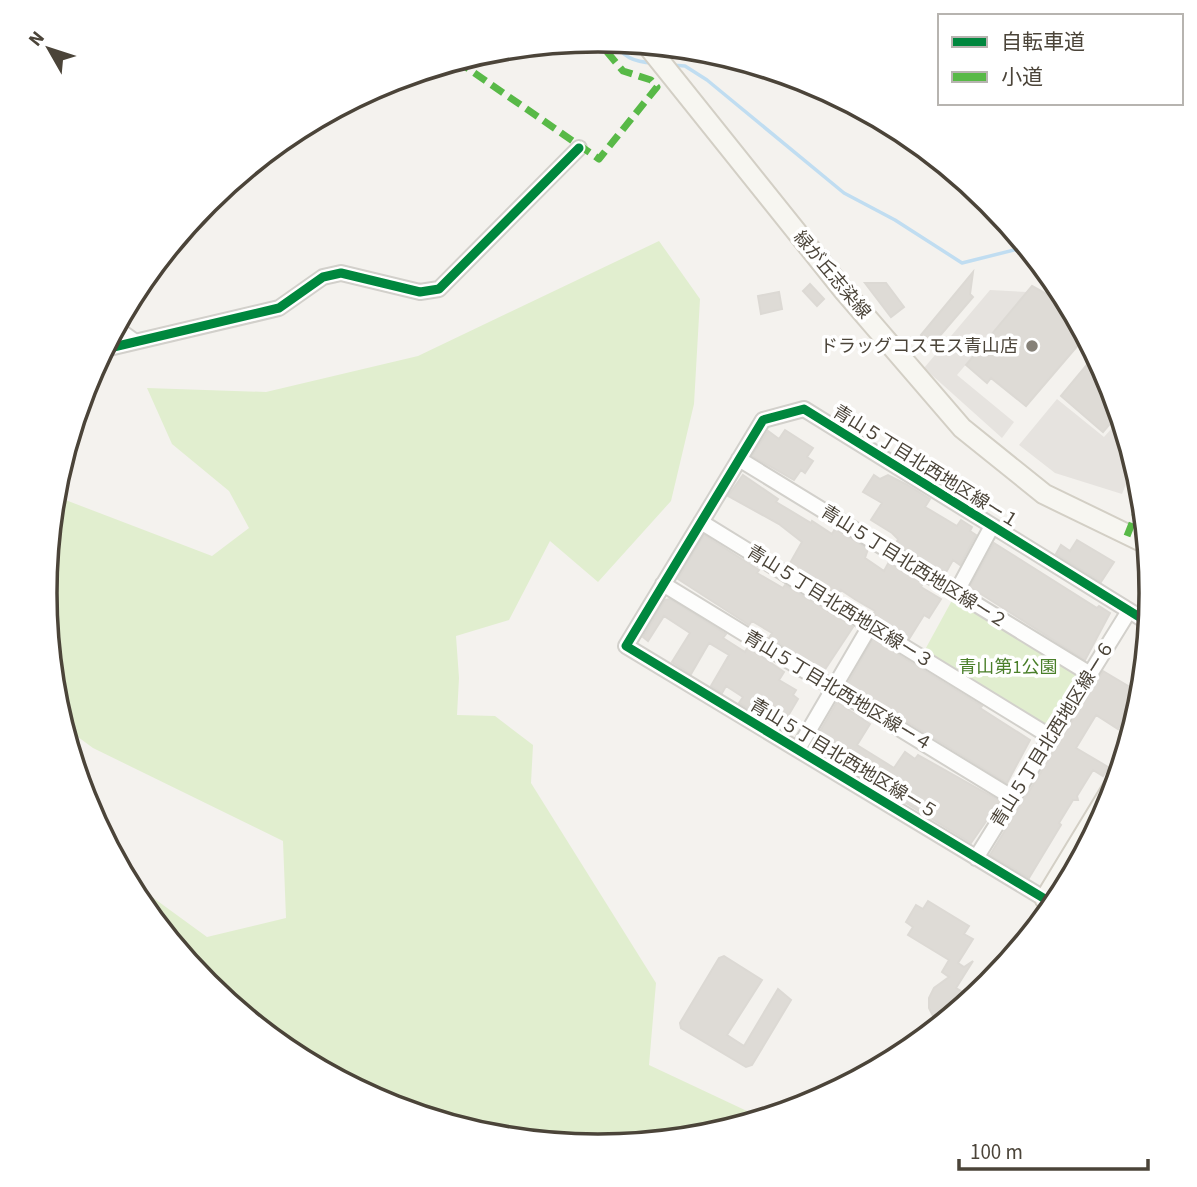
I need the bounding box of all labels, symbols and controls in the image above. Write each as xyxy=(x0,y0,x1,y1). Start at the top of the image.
north arrow xyxy=(14,14,84,84)
legend xyxy=(938,14,1183,105)
text: N xyxy=(22,26,51,53)
text: 自転車道 xyxy=(1001,27,1085,57)
text: 小道 xyxy=(1001,62,1043,92)
street label: 緑が丘志染線 xyxy=(788,226,876,324)
place label: ドラッグコスモス青山店 xyxy=(820,334,1018,359)
marker: ドラッグコスモス青山店 xyxy=(1024,338,1040,354)
street label: 青山５丁目北西地区線ー１ xyxy=(828,399,1024,535)
street label: 青山５丁目北西地区線ー２ xyxy=(816,499,1012,635)
street label: 青山５丁目北西地区線ー３ xyxy=(742,539,938,675)
street label: 青山５丁目北西地区線ー４ xyxy=(739,625,937,757)
street label: 青山５丁目北西地区線ー６ xyxy=(985,636,1121,832)
park label: 青山第1公園 xyxy=(959,655,1057,680)
street label: 青山５丁目北西地区線ー５ xyxy=(745,693,943,825)
scale bar xyxy=(959,1128,1148,1172)
text: 100 m xyxy=(970,1137,1023,1167)

